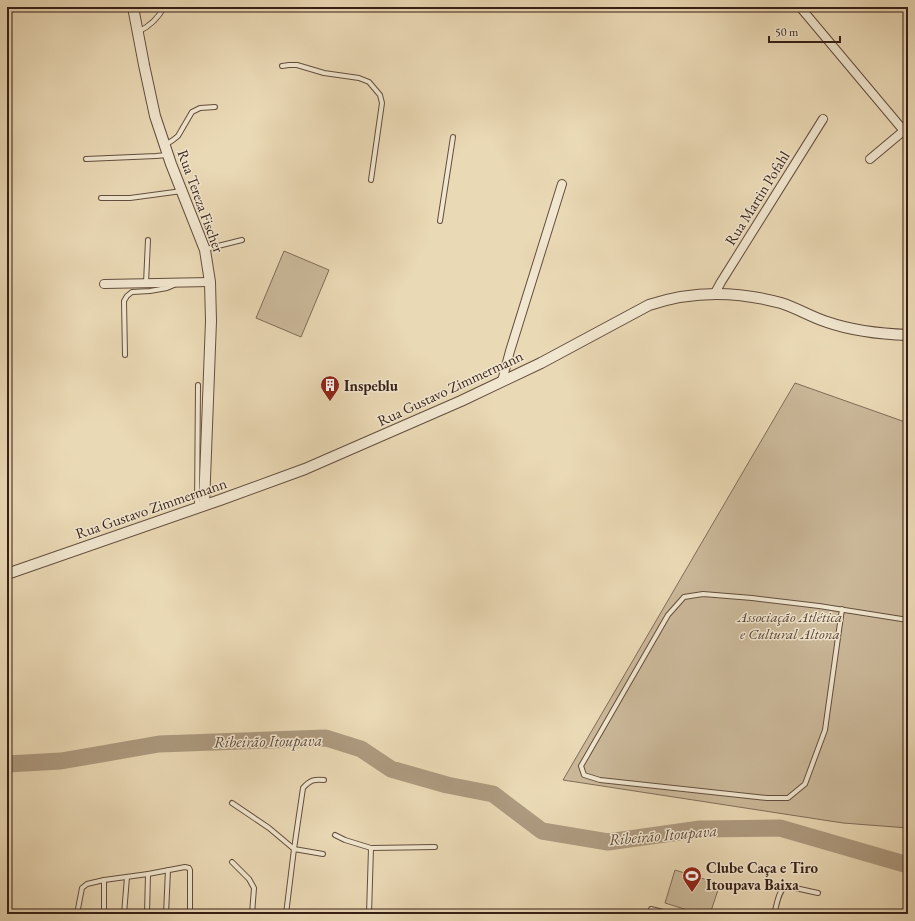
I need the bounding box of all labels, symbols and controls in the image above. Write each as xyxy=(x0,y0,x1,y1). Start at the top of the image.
scale bar xyxy=(769,18,840,44)
text: 50 m xyxy=(775,24,799,40)
street label: Rua Tereza Fischer xyxy=(174,147,228,255)
street label: Rua Martin Pofahl xyxy=(720,147,794,249)
street label: Rua Gustavo Zimmermann xyxy=(374,346,526,430)
building icon: Inspeblu xyxy=(319,374,341,402)
place label: Inspeblu xyxy=(344,376,399,395)
street label: Rua Gustavo Zimmermann xyxy=(73,473,229,543)
park label: Associação Atlética e Cultural Altona xyxy=(737,607,843,643)
water label: Ribeirão Itoupava xyxy=(213,730,323,752)
water label: Ribeirão Itoupava xyxy=(608,820,718,850)
place label: Clube Caça e Tiro Itoupava Baixa xyxy=(706,858,818,894)
sports icon: Clube Caça e Tiro Itoupava Baixa xyxy=(681,865,703,893)

